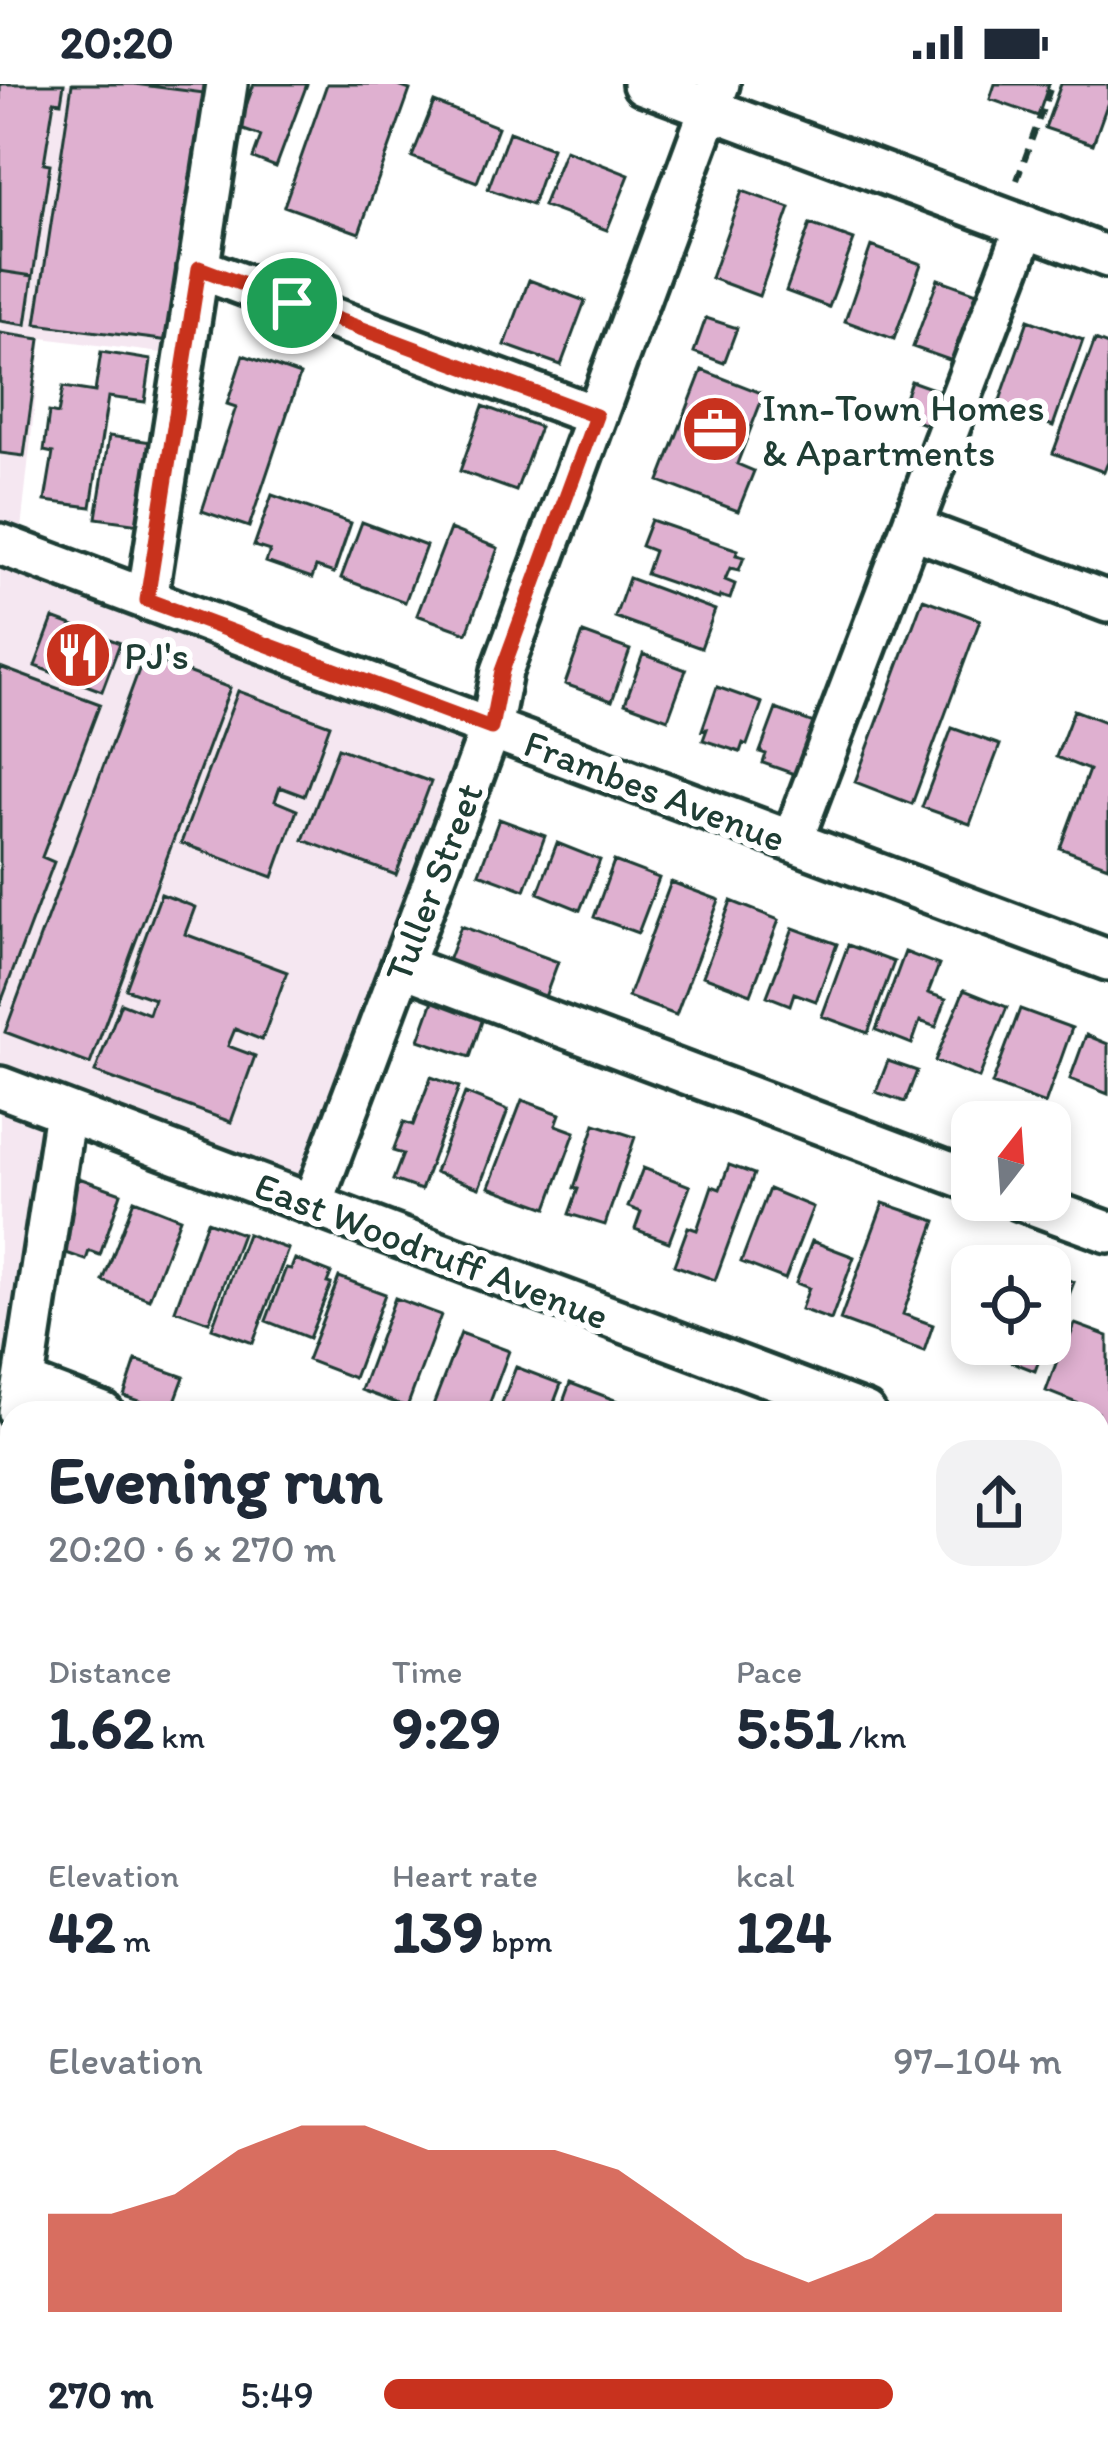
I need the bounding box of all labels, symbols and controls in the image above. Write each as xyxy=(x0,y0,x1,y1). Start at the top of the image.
text: 20:20 xyxy=(60,15,174,69)
pin xyxy=(241,252,343,354)
icon: arrive xyxy=(259,270,325,336)
place label: Inn-Town Homes & Apartments xyxy=(762,384,1045,476)
office icon: Inn-Town Homes & Apartments xyxy=(680,394,750,464)
restaurant icon: PJ's xyxy=(43,620,113,690)
place label: PJ's xyxy=(124,632,189,679)
street label: Frambes Avenue xyxy=(518,719,792,862)
street label: Tuller Street xyxy=(374,776,493,988)
north arrow xyxy=(951,1101,1071,1221)
map controls xyxy=(951,1101,1071,1365)
street label: East Woodruff Avenue xyxy=(248,1161,615,1340)
button: locate xyxy=(951,1245,1071,1365)
text: Evening run xyxy=(48,1440,383,1520)
button: share xyxy=(936,1440,1062,1566)
text: 20:20 · 6 × 270 m xyxy=(48,1525,336,1572)
text: Distance xyxy=(48,1652,172,1691)
text: Time xyxy=(392,1652,462,1691)
text: Pace xyxy=(736,1652,802,1691)
text: 1.62 xyxy=(48,1691,154,1763)
text: 9:29 xyxy=(392,1691,501,1763)
text: 5:51 xyxy=(736,1691,842,1763)
text: km xyxy=(154,1717,205,1756)
text: /km xyxy=(842,1717,907,1756)
text: Elevation xyxy=(48,1856,179,1895)
text: Heart rate xyxy=(392,1856,538,1895)
text: kcal xyxy=(736,1856,795,1895)
text: 42 xyxy=(48,1895,116,1967)
text: 139 xyxy=(392,1895,484,1967)
text: 124 xyxy=(736,1895,831,1967)
text: m xyxy=(116,1921,151,1960)
text: bpm xyxy=(484,1921,553,1960)
text: Elevation xyxy=(48,2037,203,2084)
text: 97–104 m xyxy=(893,2037,1062,2084)
text: 270 m xyxy=(48,2371,153,2418)
text: 5:49 xyxy=(240,2371,314,2418)

